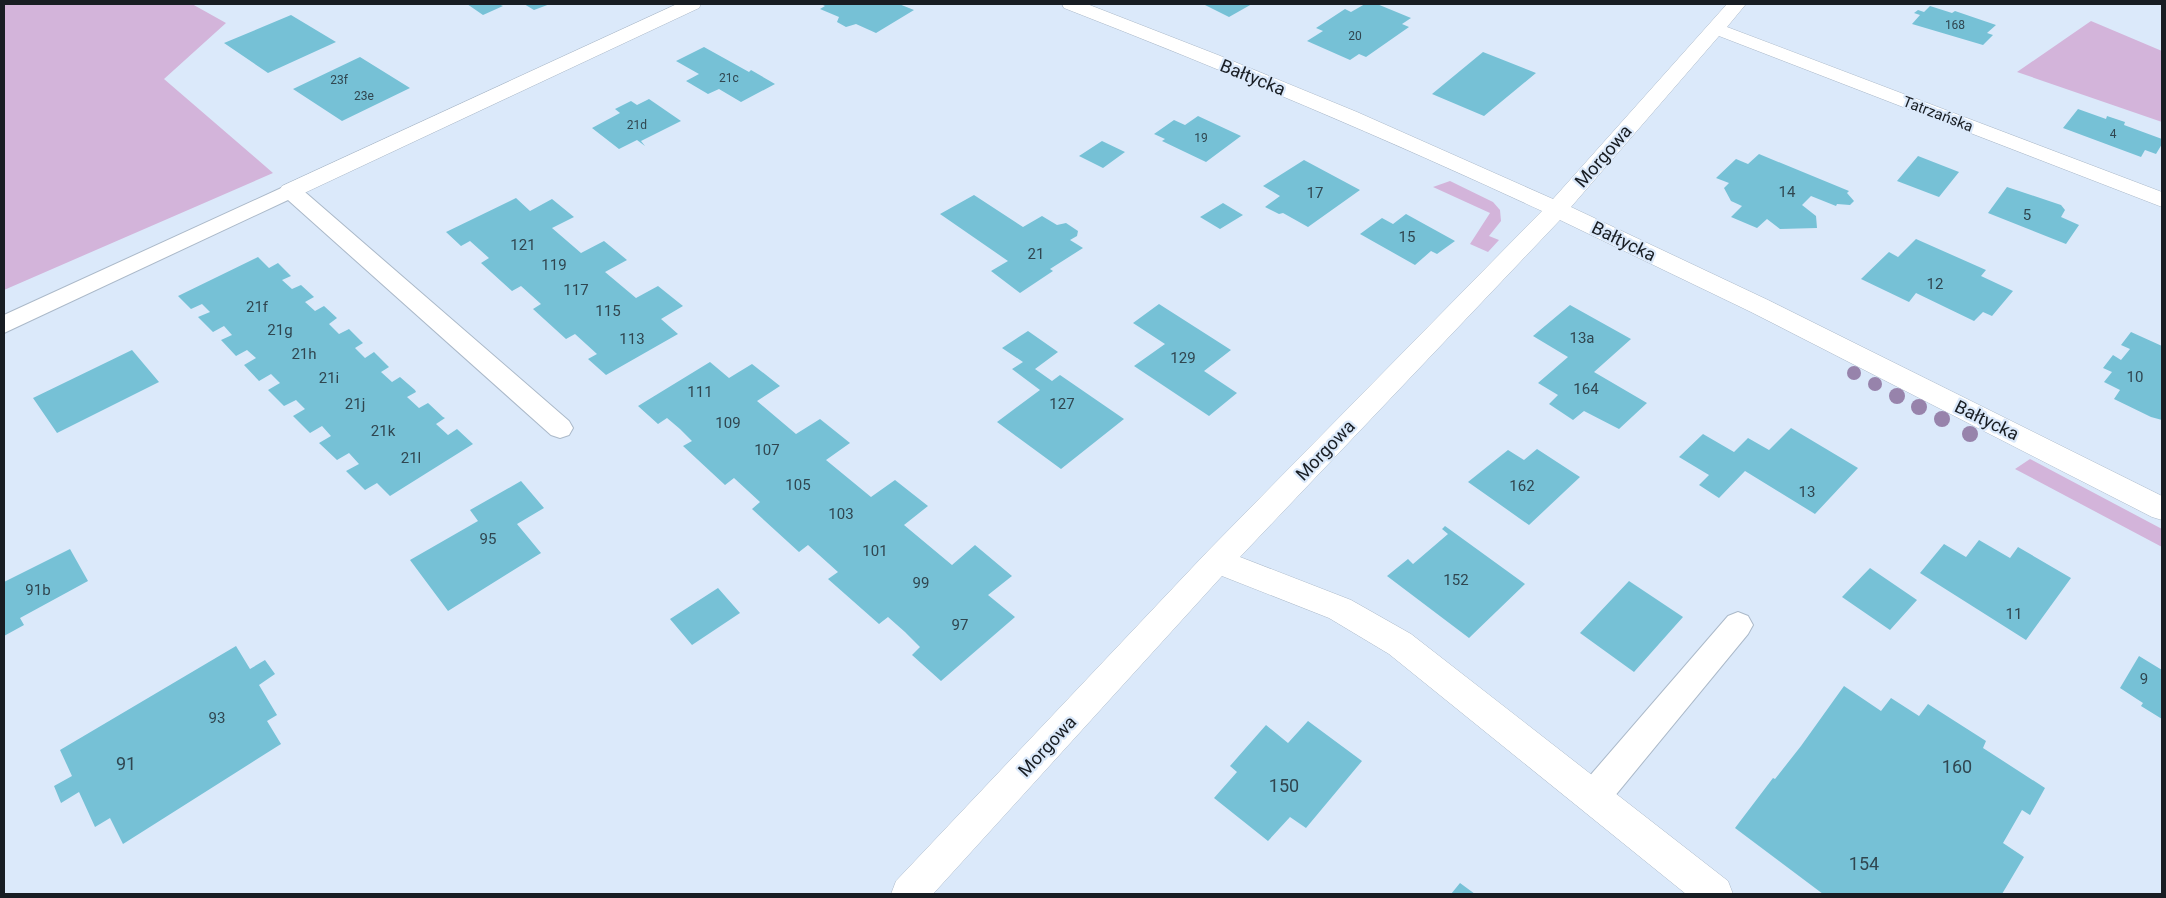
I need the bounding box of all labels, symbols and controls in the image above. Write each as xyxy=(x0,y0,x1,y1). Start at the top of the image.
house number: 168 xyxy=(1945,18,1965,32)
house number: 20 xyxy=(1348,29,1362,43)
street label: Bałtycka xyxy=(1217,54,1289,100)
house number: 21c xyxy=(719,71,739,85)
house number: 23f xyxy=(330,73,349,87)
house number: 23e xyxy=(354,89,374,103)
street label: Tatrzańska xyxy=(1900,92,1976,136)
house number: 21d xyxy=(627,118,647,132)
street label: Morgowa xyxy=(1570,121,1636,191)
house number: 4 xyxy=(2110,127,2117,141)
house number: 19 xyxy=(1194,131,1208,145)
house number: 14 xyxy=(1779,183,1796,201)
house number: 17 xyxy=(1307,184,1323,202)
house number: 5 xyxy=(2023,206,2031,224)
street label: Bałtycka xyxy=(1589,217,1659,265)
house number: 15 xyxy=(1399,228,1415,246)
house number: 121 xyxy=(510,236,536,254)
house number: 21 xyxy=(1028,245,1044,263)
house number: 119 xyxy=(541,256,567,274)
house number: 12 xyxy=(1927,275,1943,293)
house number: 117 xyxy=(563,281,589,299)
house number: 21f xyxy=(246,298,269,316)
house number: 115 xyxy=(595,302,621,320)
house number: 21g xyxy=(267,321,293,339)
house number: 13a xyxy=(1569,329,1595,347)
house number: 113 xyxy=(619,330,645,348)
house number: 21h xyxy=(291,345,317,363)
house number: 129 xyxy=(1170,349,1196,367)
house number: 10 xyxy=(2127,368,2143,386)
house number: 21i xyxy=(319,369,339,387)
house number: 164 xyxy=(1573,380,1599,398)
house number: 111 xyxy=(687,383,713,401)
house number: 21j xyxy=(345,395,365,413)
house number: 127 xyxy=(1049,395,1075,413)
street label: Bałtycka xyxy=(1952,396,2022,444)
house number: 109 xyxy=(715,414,741,432)
street label: Morgowa xyxy=(1291,416,1359,484)
house number: 21k xyxy=(371,422,396,440)
house number: 107 xyxy=(754,441,780,459)
house number: 21l xyxy=(401,449,421,467)
house number: 105 xyxy=(785,476,811,494)
house number: 162 xyxy=(1509,477,1535,495)
house number: 13 xyxy=(1799,483,1815,501)
house number: 103 xyxy=(828,505,854,523)
house number: 95 xyxy=(480,530,496,548)
house number: 101 xyxy=(862,542,888,560)
house number: 152 xyxy=(1443,571,1469,589)
house number: 99 xyxy=(913,574,929,592)
house number: 91b xyxy=(25,581,51,599)
house number: 11 xyxy=(2006,605,2022,623)
house number: 97 xyxy=(952,616,968,634)
house number: 9 xyxy=(2140,670,2148,688)
house number: 93 xyxy=(209,709,225,727)
street label: Morgowa xyxy=(1014,711,1080,781)
house number: 91 xyxy=(116,753,136,774)
house number: 160 xyxy=(1942,756,1972,777)
house number: 150 xyxy=(1269,775,1299,796)
house number: 154 xyxy=(1849,853,1879,874)

